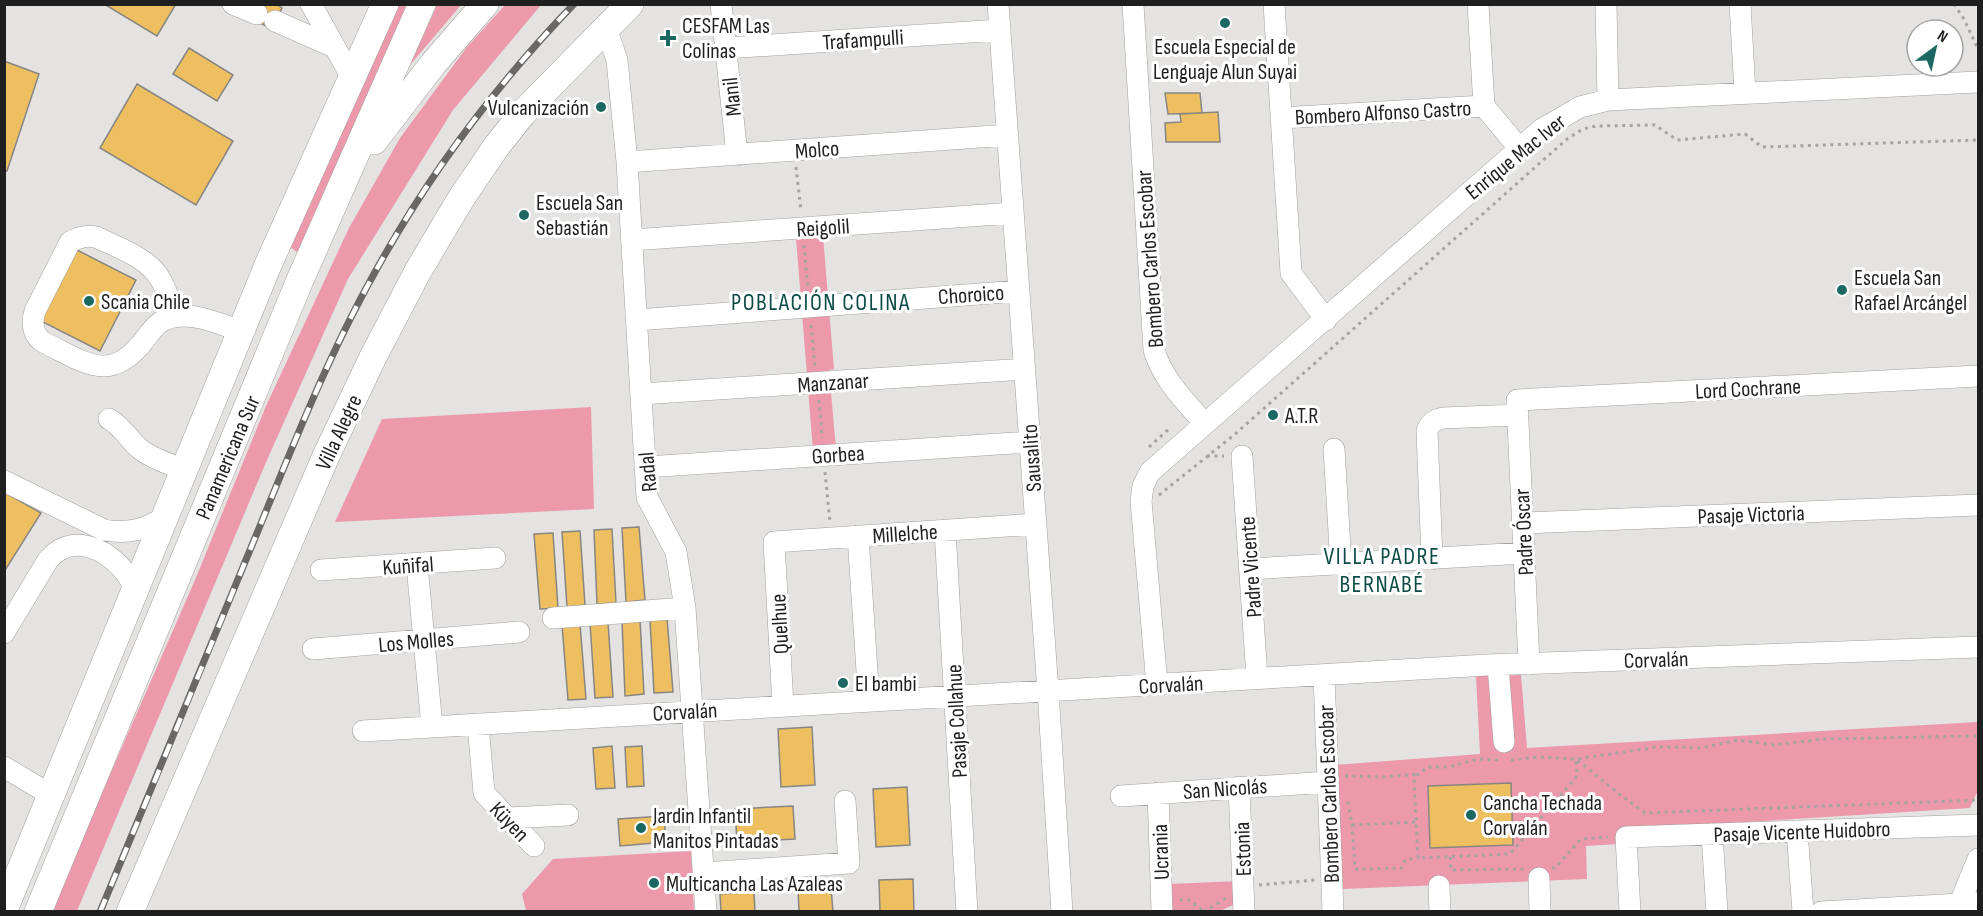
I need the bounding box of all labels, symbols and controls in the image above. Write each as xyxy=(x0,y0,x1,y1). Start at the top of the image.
place label: CESFAM Las Colinas xyxy=(682,13,770,65)
marker: Escuela Especial de Lenguaje Alun Suyai xyxy=(1218,16,1232,30)
north arrow xyxy=(1905,18,1965,78)
street label: Trafampulli xyxy=(822,24,905,57)
text: N xyxy=(1934,26,1951,47)
marker: CESFAM Las Colinas xyxy=(659,29,677,47)
place label: Escuela Especial de Lenguaje Alun Suyai xyxy=(1153,34,1297,86)
street label: Manil xyxy=(717,76,748,118)
place label: Vulcanización xyxy=(488,95,589,122)
street label: Bombero Alfonso Castro xyxy=(1294,95,1472,132)
marker: Vulcanización xyxy=(594,100,608,114)
street label: Enrique Mac Iver xyxy=(1460,108,1572,206)
street label: Molco xyxy=(794,135,840,166)
street label: Bombero Carlos Escobar xyxy=(1131,169,1170,349)
place label: Escuela San Sebastián xyxy=(536,190,623,242)
marker: Escuela San Sebastián xyxy=(517,208,531,222)
street label: Reigolil xyxy=(796,213,851,244)
place label: Escuela San Rafael Arcángel xyxy=(1854,265,1967,317)
street label: Choroico xyxy=(937,280,1005,311)
marker: Escuela San Rafael Arcángel xyxy=(1835,283,1849,297)
district label: POBLACIÓN COLINA xyxy=(731,288,911,317)
place label: Scania Chile xyxy=(101,289,190,316)
marker: Scania Chile xyxy=(82,294,96,308)
street label: Manzanar xyxy=(796,368,870,399)
street label: Lord Cochrane xyxy=(1694,373,1802,406)
street label: Villa Alegre xyxy=(310,391,369,475)
street label: Panamericana Sur xyxy=(190,392,267,524)
place label: A.T.R xyxy=(1284,403,1318,430)
marker: A.T.R xyxy=(1266,408,1280,422)
street label: Sausalito xyxy=(1017,423,1048,493)
street label: Gorbea xyxy=(811,440,865,471)
street label: Radal xyxy=(633,451,664,493)
street label: Padre Óscar xyxy=(1509,488,1540,576)
street label: Pasaje Victoria xyxy=(1697,500,1805,531)
street label: Padre Vicente xyxy=(1234,515,1269,618)
street label: Millelche xyxy=(872,519,939,550)
district label: VILLA PADRE BERNABÉ xyxy=(1324,542,1440,599)
street label: Kuñifal xyxy=(382,551,435,582)
street label: Quelhue xyxy=(765,593,796,655)
street label: Los Molles xyxy=(377,626,455,659)
street label: Corvalán xyxy=(1623,646,1689,675)
street label: Pasaje Collahue xyxy=(941,663,974,778)
street label: Corvalán xyxy=(1138,670,1204,701)
place label: El bambi xyxy=(855,671,917,698)
marker: El bambi xyxy=(836,676,850,690)
street label: Corvalán xyxy=(652,697,718,728)
street label: Bombero Carlos Escobar xyxy=(1313,705,1346,883)
street label: San Nicolás xyxy=(1182,773,1268,806)
place label: Cancha Techada Corvalán xyxy=(1483,790,1602,842)
street label: Küyen xyxy=(483,796,534,848)
place label: Jardin Infantil Manitos Pintadas xyxy=(652,803,779,855)
marker: Cancha Techada Corvalán xyxy=(1464,808,1478,822)
street label: Pasaje Vicente Huidobro xyxy=(1713,816,1891,849)
marker: Jardin Infantil Manitos Pintadas xyxy=(634,821,648,835)
street label: Estonia xyxy=(1229,821,1258,877)
street label: Ucrania xyxy=(1147,824,1176,880)
place label: Multicancha Las Azaleas xyxy=(666,871,843,898)
marker: Multicancha Las Azaleas xyxy=(647,876,661,890)

